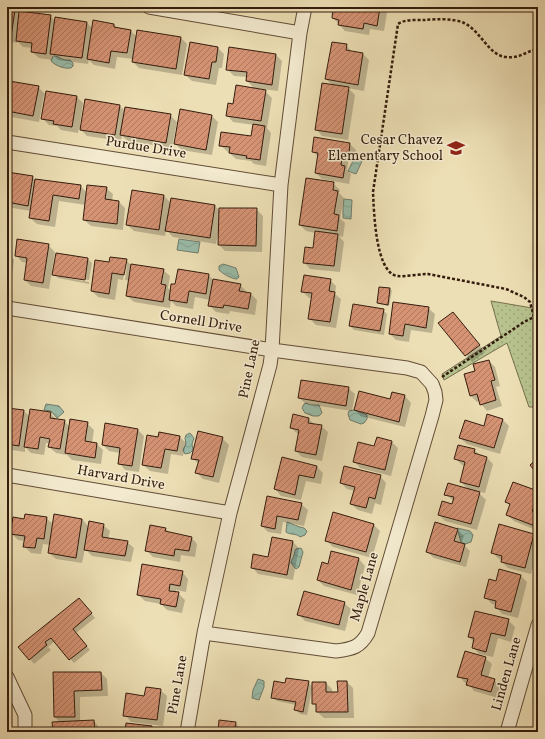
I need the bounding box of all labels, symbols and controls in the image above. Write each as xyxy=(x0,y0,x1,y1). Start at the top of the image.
place label: Cesar Chavez Elementary School xyxy=(328,131,443,166)
street label: Purdue Drive xyxy=(104,132,188,164)
school or university icon: Cesar Chavez Elementary School xyxy=(446,138,466,158)
street label: Cornell Drive xyxy=(159,306,244,338)
street label: Pine Lane xyxy=(234,337,266,400)
street label: Harvard Drive xyxy=(76,461,167,495)
street label: Maple Lane xyxy=(346,550,384,624)
street label: Linden Lane xyxy=(487,635,527,713)
street label: Pine Lane xyxy=(163,653,193,716)

